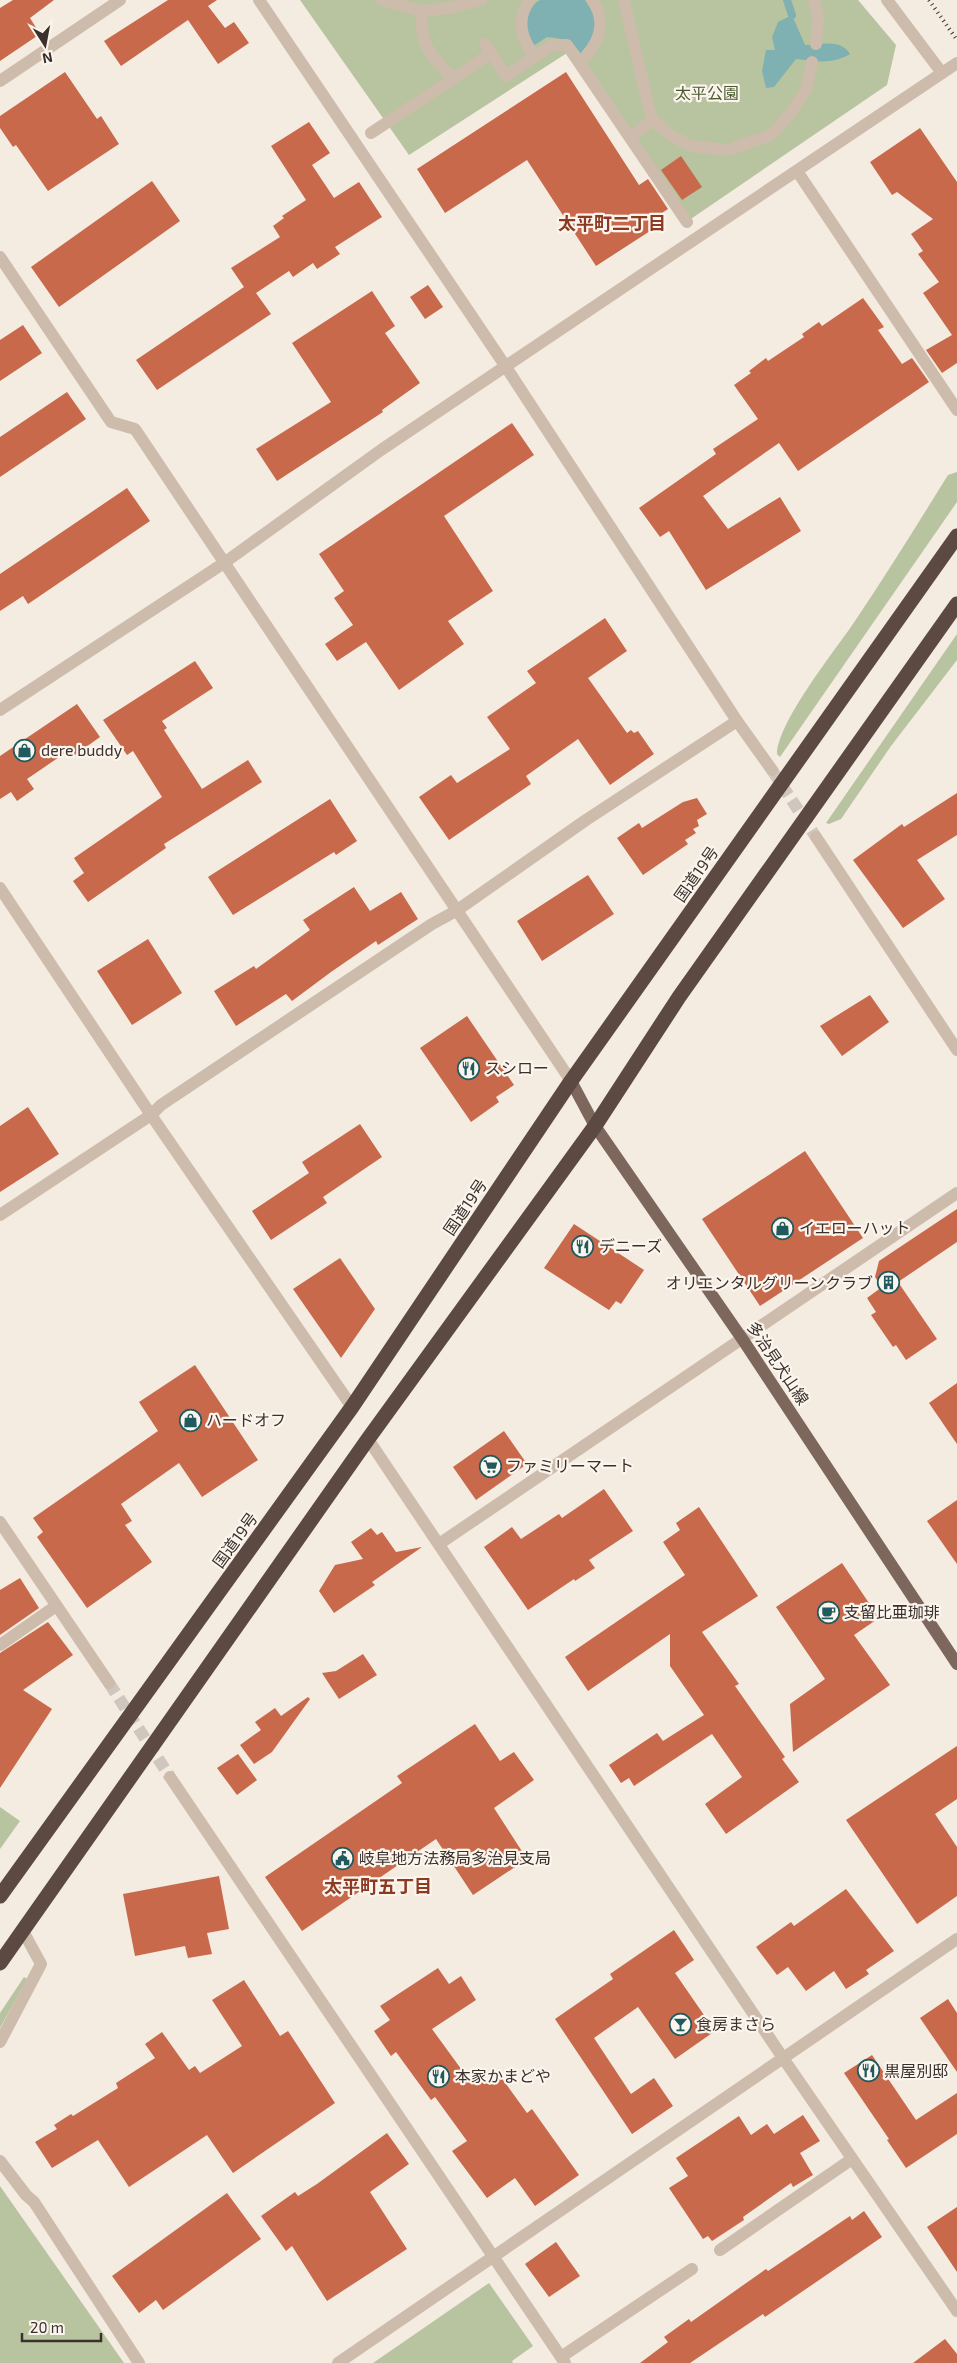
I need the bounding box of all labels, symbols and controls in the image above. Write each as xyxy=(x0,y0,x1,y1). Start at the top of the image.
north arrow xyxy=(20,20,70,70)
text: N xyxy=(41,49,54,68)
park label: 太平公園 xyxy=(675,83,739,102)
district label: 太平町二丁目 xyxy=(558,212,666,234)
shop icon: dere buddy xyxy=(13,738,37,762)
place label: dere buddy xyxy=(41,740,123,759)
street label: 国道19号 xyxy=(670,842,722,905)
restaurant icon: スシロー xyxy=(457,1056,481,1080)
place label: スシロー xyxy=(485,1058,549,1077)
street label: 国道19号 xyxy=(439,1175,490,1238)
shop icon: イエローハット xyxy=(771,1216,795,1240)
place label: イエローハット xyxy=(799,1218,911,1237)
restaurant icon: デニーズ xyxy=(571,1234,595,1258)
place label: デニーズ xyxy=(599,1236,662,1255)
building icon: オリエンタルグリーンクラブ xyxy=(877,1271,901,1295)
place label: オリエンタルグリーンクラブ xyxy=(666,1273,873,1292)
street label: 多治見犬山線 xyxy=(744,1318,813,1408)
shop icon: ハードオフ xyxy=(178,1408,202,1432)
place label: ハードオフ xyxy=(206,1410,286,1429)
supermarket icon: ファミリーマート xyxy=(478,1454,502,1478)
place label: ファミリーマート xyxy=(506,1456,634,1475)
street label: 国道19号 xyxy=(208,1508,261,1571)
cafe icon: 支留比亜珈琲 xyxy=(816,1600,840,1624)
place label: 支留比亜珈琲 xyxy=(844,1602,940,1621)
public building icon: 岐阜地方法務局多治見支局 xyxy=(331,1846,355,1870)
place label: 岐阜地方法務局多治見支局 xyxy=(359,1848,551,1867)
district label: 太平町五丁目 xyxy=(324,1875,432,1897)
bar icon: 食房まさら xyxy=(668,2012,692,2036)
place label: 食房まさら xyxy=(696,2014,776,2033)
restaurant icon: 黒屋別邸 xyxy=(856,2059,880,2083)
place label: 黒屋別邸 xyxy=(884,2061,948,2080)
restaurant icon: 本家かまどや xyxy=(427,2064,451,2088)
place label: 本家かまどや xyxy=(455,2066,551,2085)
scale bar xyxy=(22,2310,101,2342)
text: 20 m xyxy=(30,2318,64,2336)

